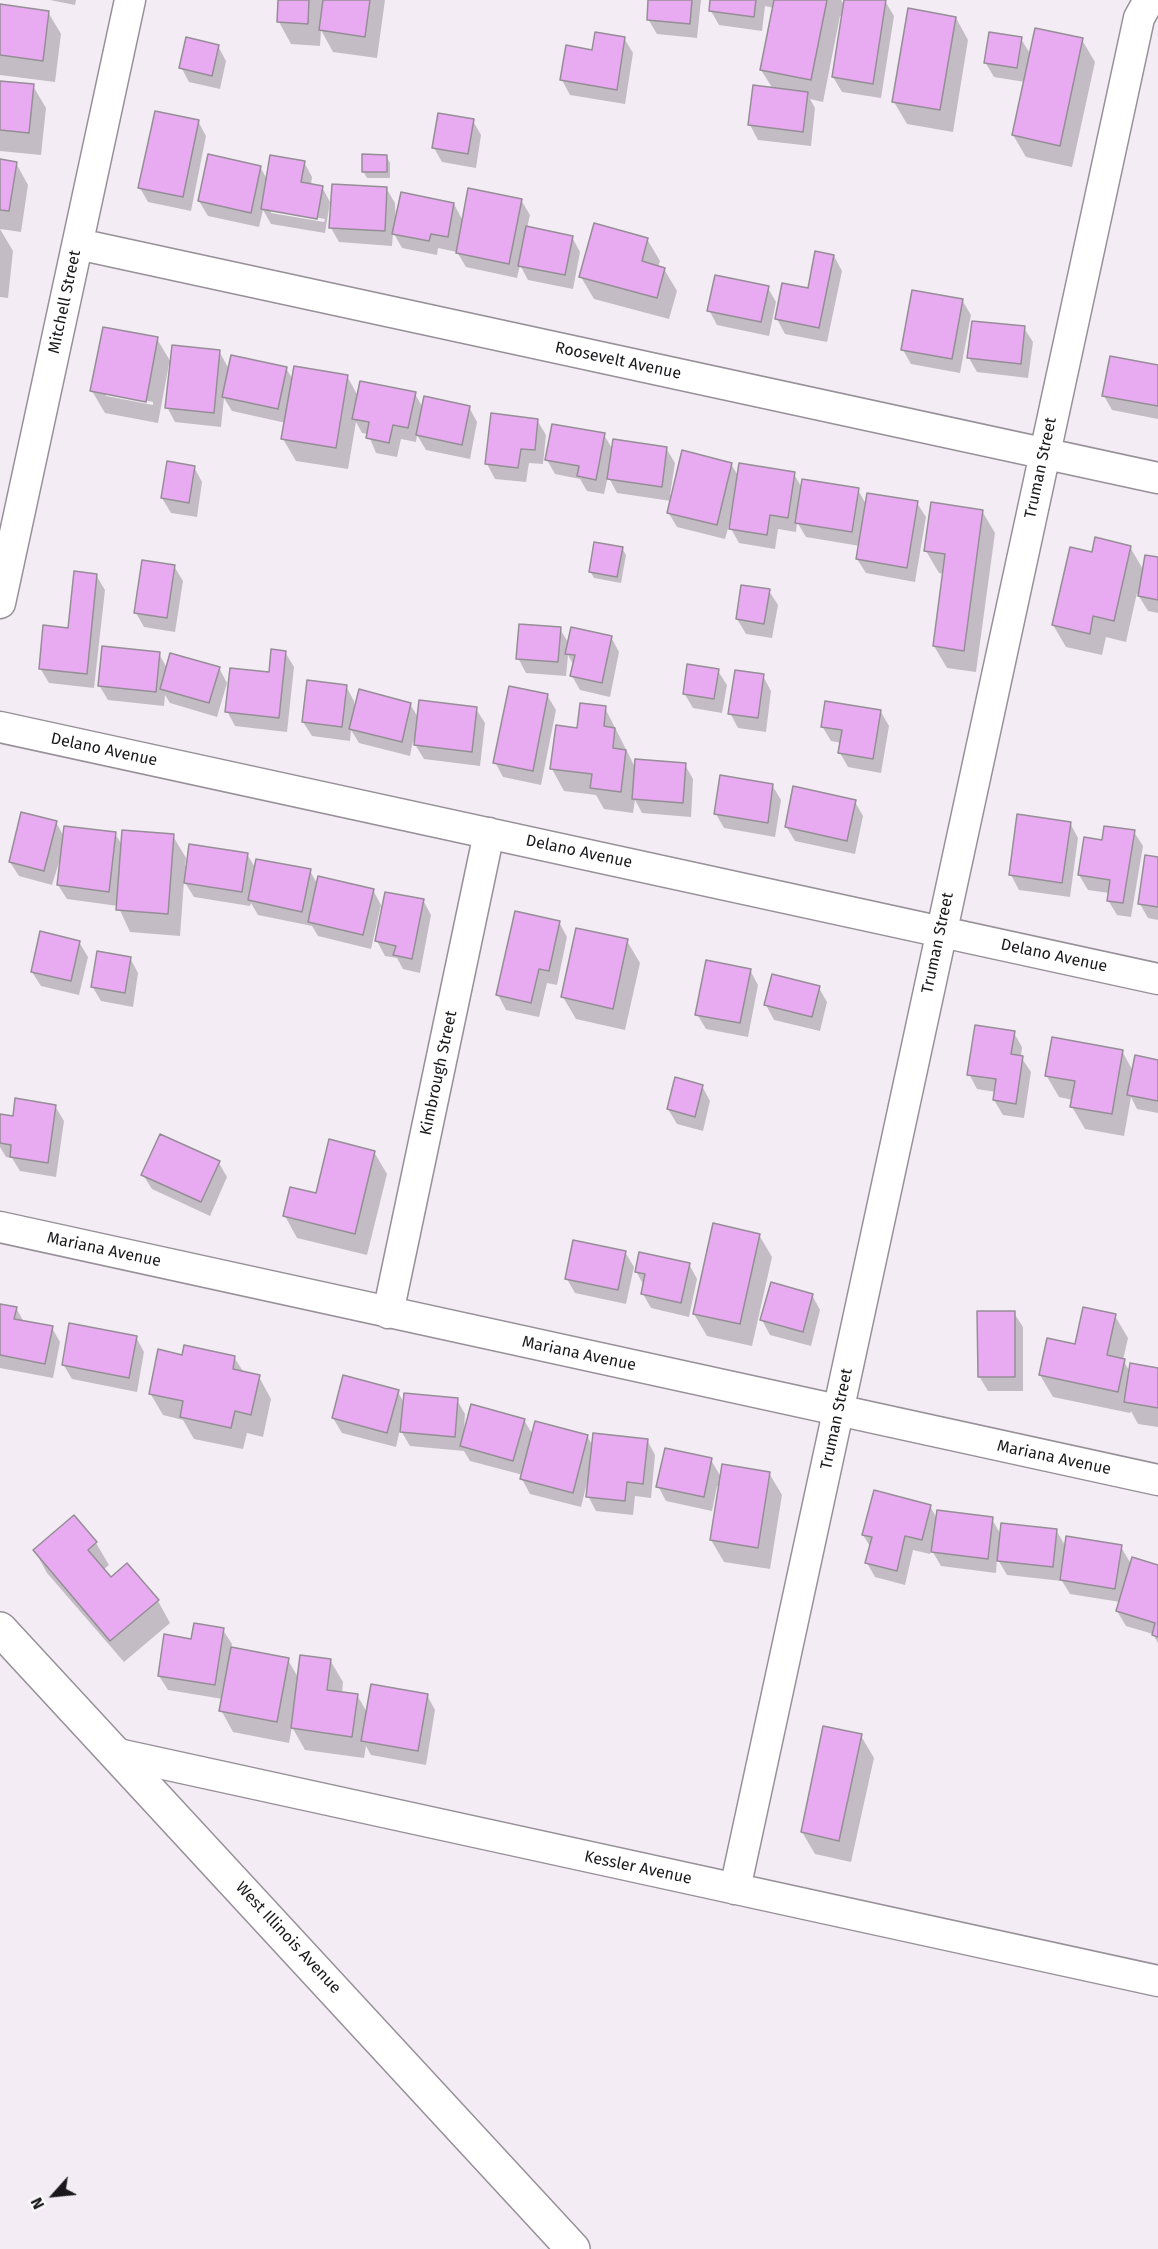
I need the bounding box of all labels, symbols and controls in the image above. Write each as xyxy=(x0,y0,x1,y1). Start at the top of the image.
street label: Mitchell Street xyxy=(45,249,85,355)
street label: Roosevelt Avenue xyxy=(553,338,683,384)
street label: Truman Street xyxy=(1021,416,1061,520)
street label: Delano Avenue xyxy=(49,729,159,771)
street label: Delano Avenue xyxy=(524,831,634,873)
street label: Truman Street xyxy=(918,891,958,995)
street label: Delano Avenue xyxy=(999,935,1109,977)
street label: Kimbrough Street xyxy=(416,1009,462,1137)
street label: Mariana Avenue xyxy=(45,1229,163,1271)
street label: Mariana Avenue xyxy=(520,1333,638,1375)
street label: Truman Street xyxy=(817,1367,857,1471)
street label: Mariana Avenue xyxy=(995,1437,1113,1479)
street label: Kessler Avenue xyxy=(582,1847,694,1889)
street label: West Illinois Avenue xyxy=(231,1878,345,1998)
north arrow xyxy=(24,2165,84,2225)
text: N xyxy=(27,2194,48,2212)

